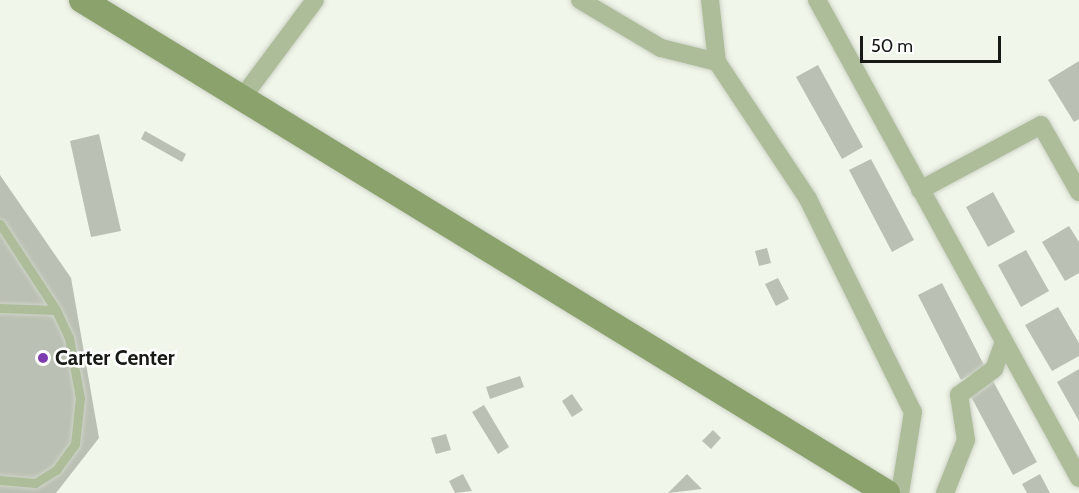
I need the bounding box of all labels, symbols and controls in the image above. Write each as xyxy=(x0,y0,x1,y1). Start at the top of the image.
scale bar xyxy=(863,24,1004,62)
text: 50 m xyxy=(871,35,913,57)
place label: Carter Center xyxy=(55,345,175,371)
marker: Carter Center xyxy=(36,351,50,365)

